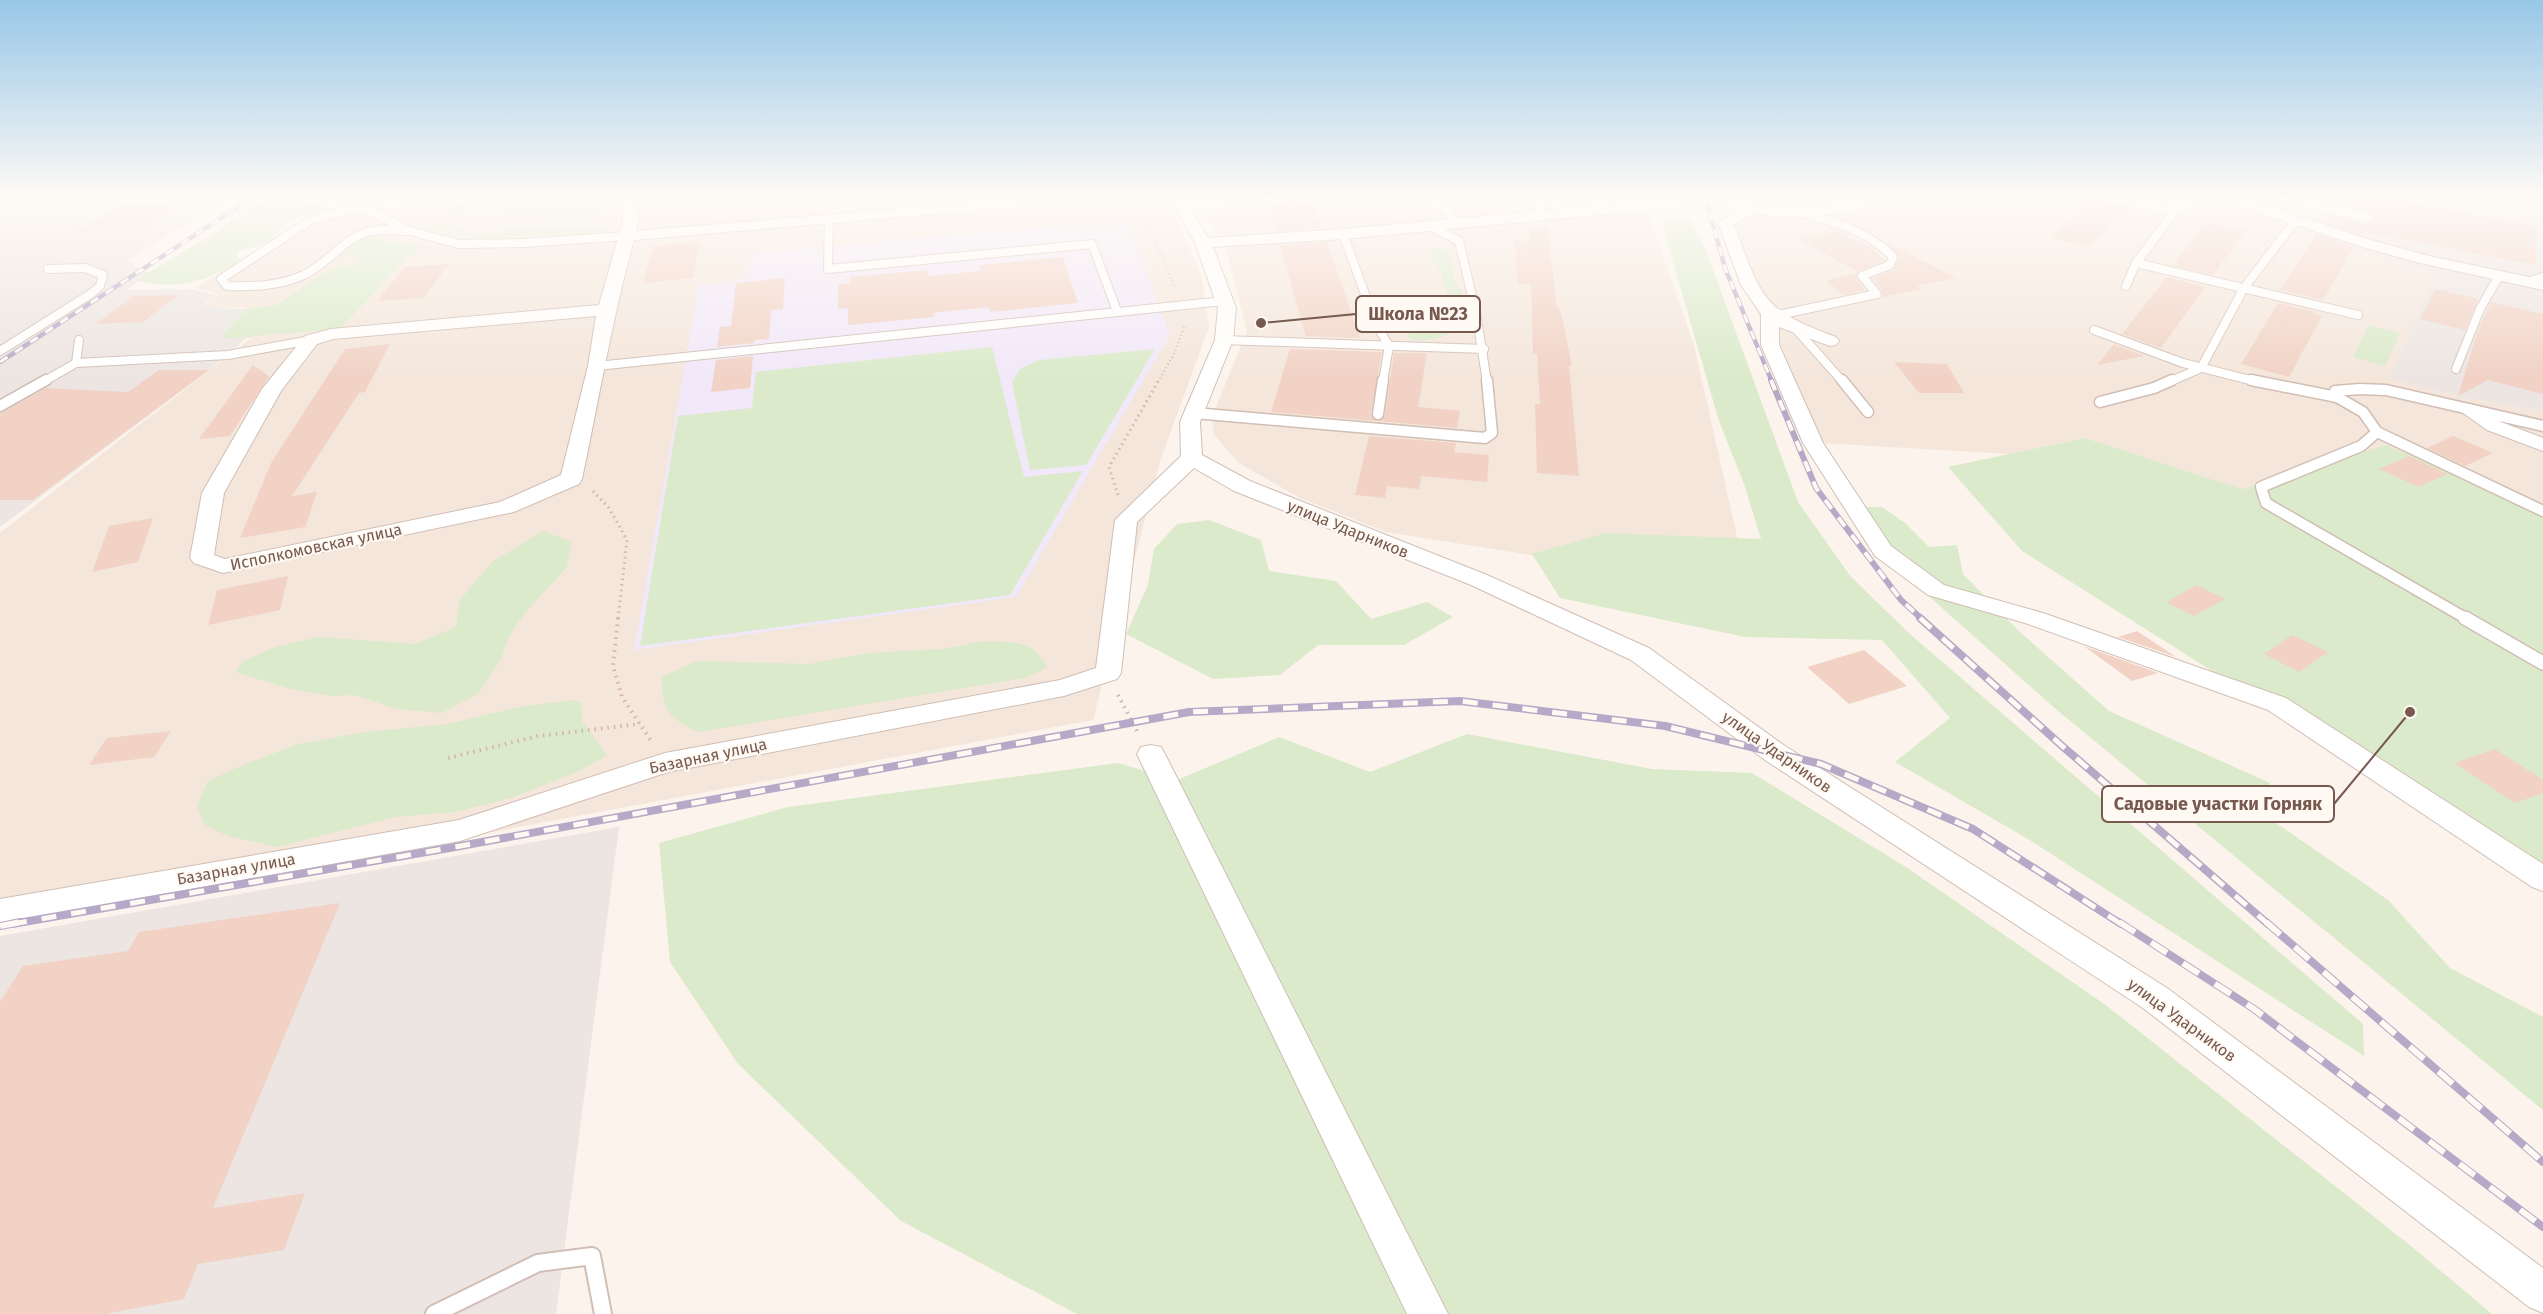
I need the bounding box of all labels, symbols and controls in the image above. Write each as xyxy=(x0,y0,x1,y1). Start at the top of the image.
callout: Школа №23 xyxy=(1356,296,1480,332)
text: Школа №23 xyxy=(1368,303,1468,325)
street label: улица Ударников xyxy=(1284,496,1412,562)
street label: Исполкомовская улица xyxy=(228,520,404,574)
street label: улица Ударников xyxy=(1719,707,1835,797)
street label: Базарная улица xyxy=(647,734,769,778)
callout: Садовые участки Горняк xyxy=(2102,786,2334,822)
text: Садовые участки Горняк xyxy=(2114,793,2322,815)
street label: Базарная улица xyxy=(175,849,297,889)
street label: улица Ударников xyxy=(2124,974,2240,1066)

